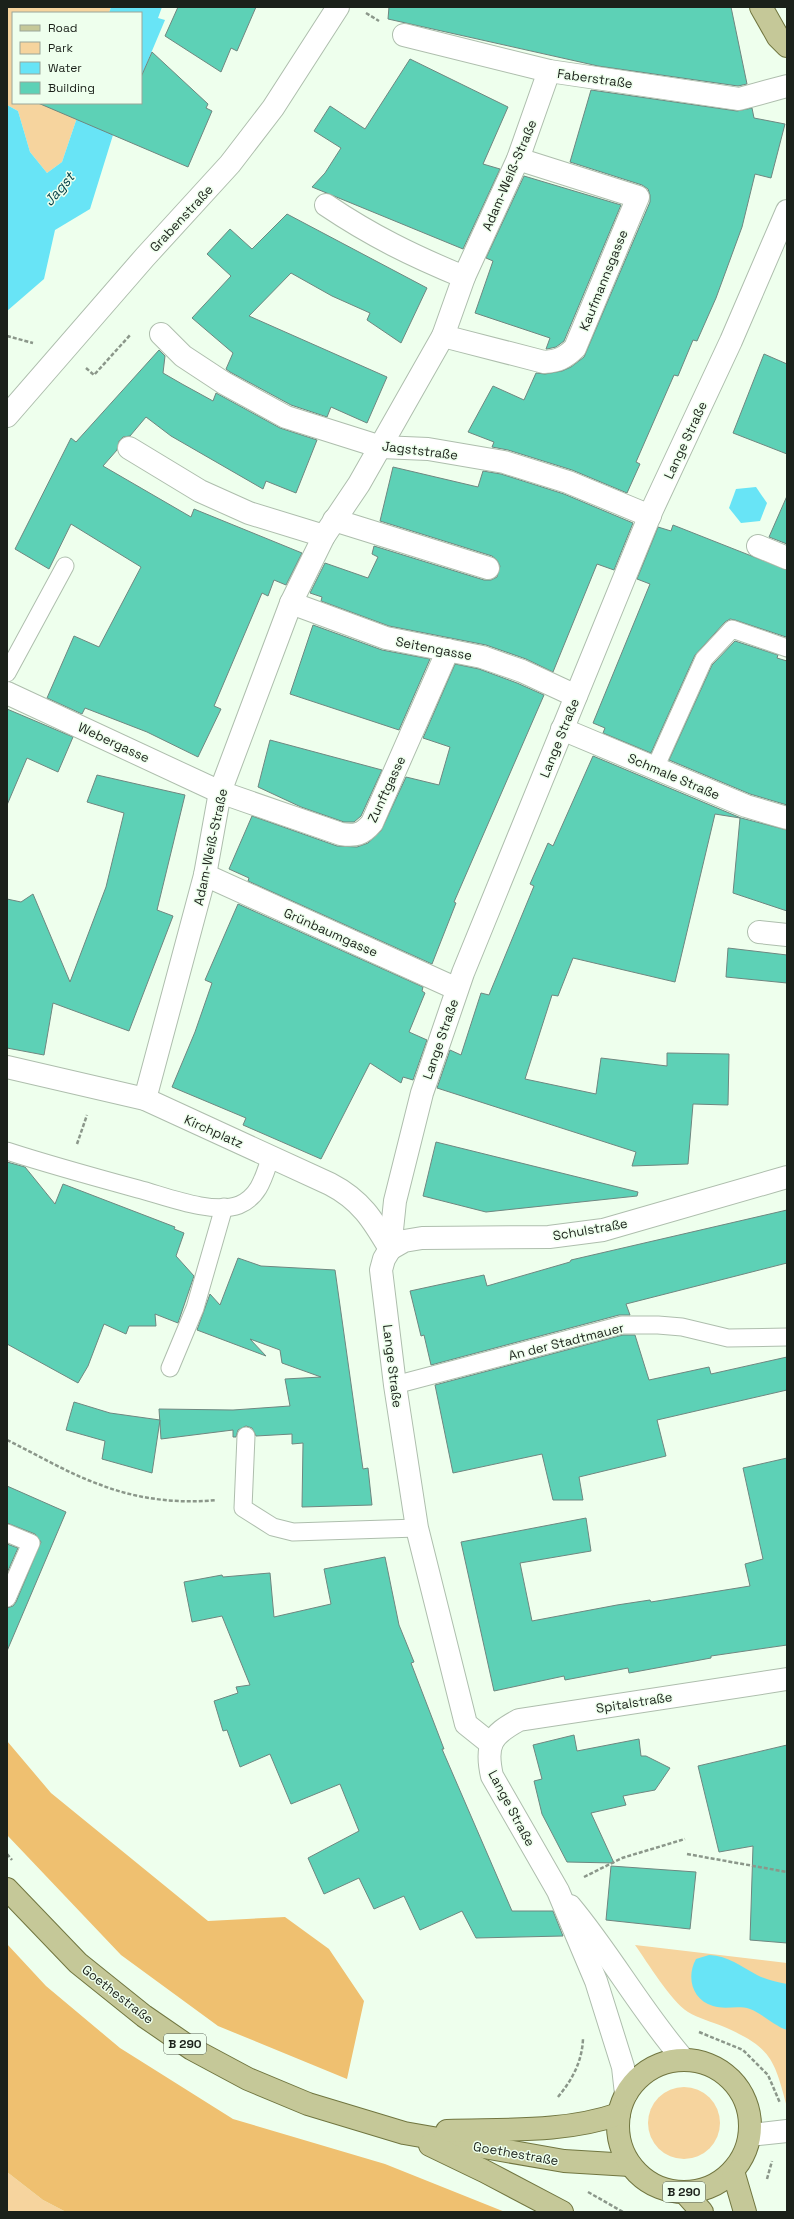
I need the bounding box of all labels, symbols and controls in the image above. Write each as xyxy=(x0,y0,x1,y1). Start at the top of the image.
legend xyxy=(12,12,142,104)
text: Road xyxy=(48,20,77,36)
text: Park xyxy=(48,40,73,56)
text: Water xyxy=(48,60,82,76)
street label: Faberstraße xyxy=(556,65,634,92)
text: Building xyxy=(48,80,95,96)
street label: Adam-Weiß-Straße xyxy=(478,117,541,233)
water label: Jagst xyxy=(40,167,79,210)
street label: Grabenstraße xyxy=(146,181,217,255)
street label: Kaufmannsgasse xyxy=(575,227,631,333)
street label: Lange Straße xyxy=(660,399,711,482)
street label: Jagststraße xyxy=(381,437,459,464)
street label: Seitengasse xyxy=(394,633,474,664)
street label: Lange Straße xyxy=(536,696,583,780)
street label: Webergasse xyxy=(75,719,152,766)
street label: Schmale Straße xyxy=(625,749,722,804)
street label: Zunftgasse xyxy=(364,753,409,825)
street label: Adam-Weiß-Straße xyxy=(190,787,231,907)
street label: Grünbaumgasse xyxy=(281,904,381,961)
street label: Lange Straße xyxy=(419,997,462,1082)
street label: Kirchplatz xyxy=(182,1111,246,1152)
street label: Schulstraße xyxy=(551,1215,629,1244)
street label: An der Stadtmauer xyxy=(507,1319,626,1364)
street label: Lange Straße xyxy=(379,1323,406,1409)
street label: Spitalstraße xyxy=(595,1688,673,1717)
street label: Lange Straße xyxy=(484,1767,539,1849)
street label: Goethestraße xyxy=(78,1961,157,2028)
road number: B 290 xyxy=(164,2034,206,2054)
street label: Goethestraße xyxy=(472,2138,560,2169)
road number: B 290 xyxy=(663,2182,705,2202)

